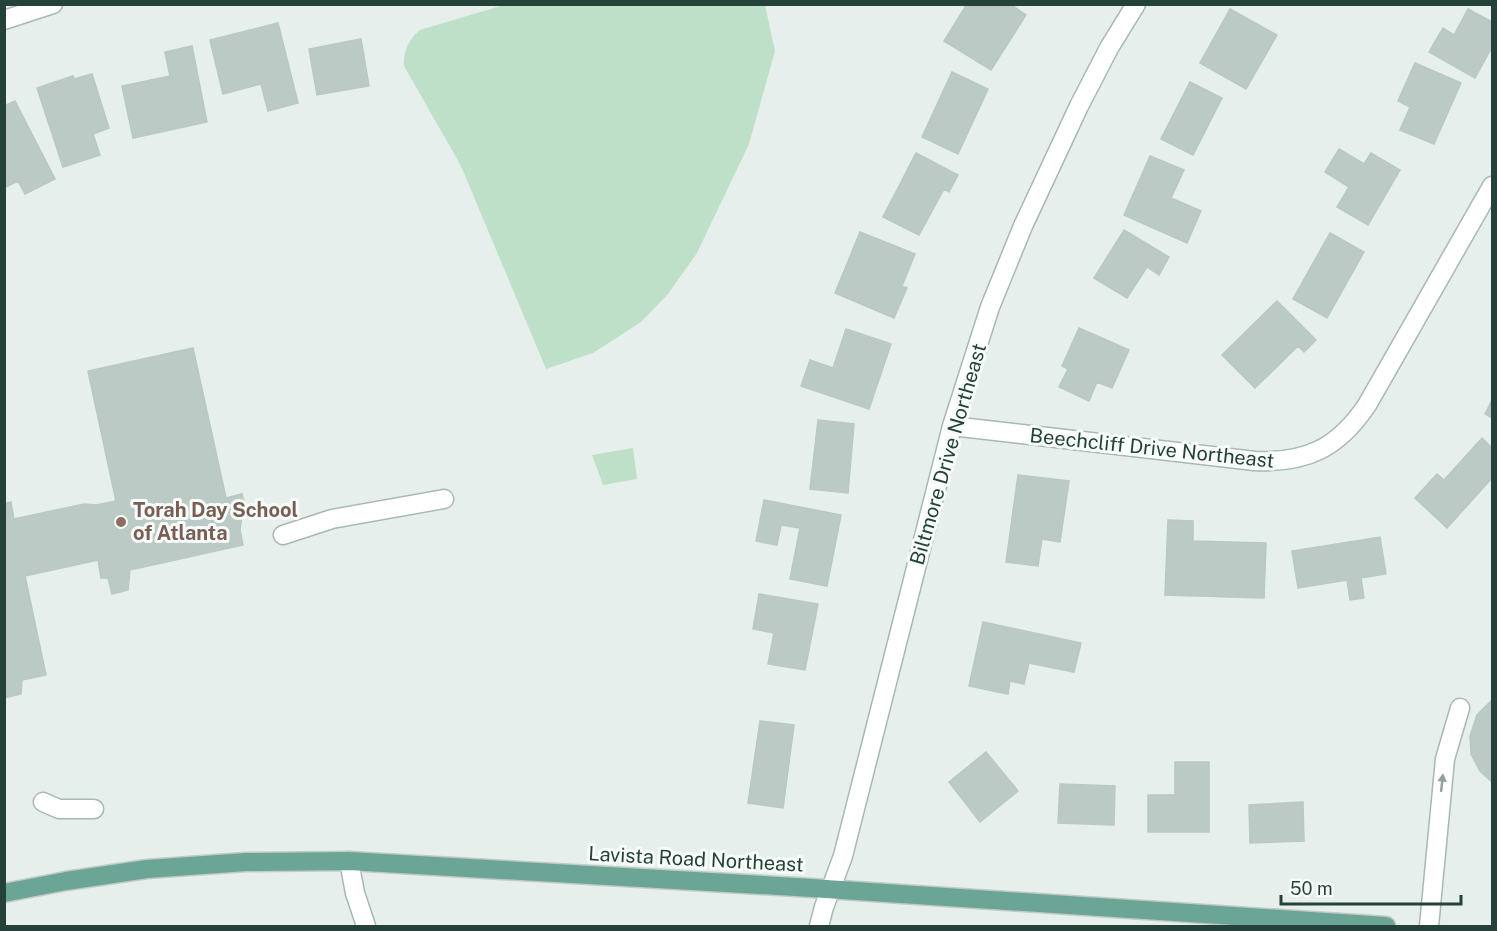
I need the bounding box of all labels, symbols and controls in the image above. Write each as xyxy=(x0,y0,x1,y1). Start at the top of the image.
street label: Biltmore Drive Northeast xyxy=(905,340,991,568)
street label: Beechcliff Drive Northeast xyxy=(1029,423,1275,473)
place label: Torah Day School of Atlanta xyxy=(133,498,298,545)
marker: Torah Day School of Atlanta xyxy=(114,515,128,529)
one-way arrow xyxy=(1438,773,1447,792)
street label: Lavista Road Northeast xyxy=(588,841,804,877)
scale bar xyxy=(1281,868,1461,906)
text: 50 m xyxy=(1290,878,1333,899)

